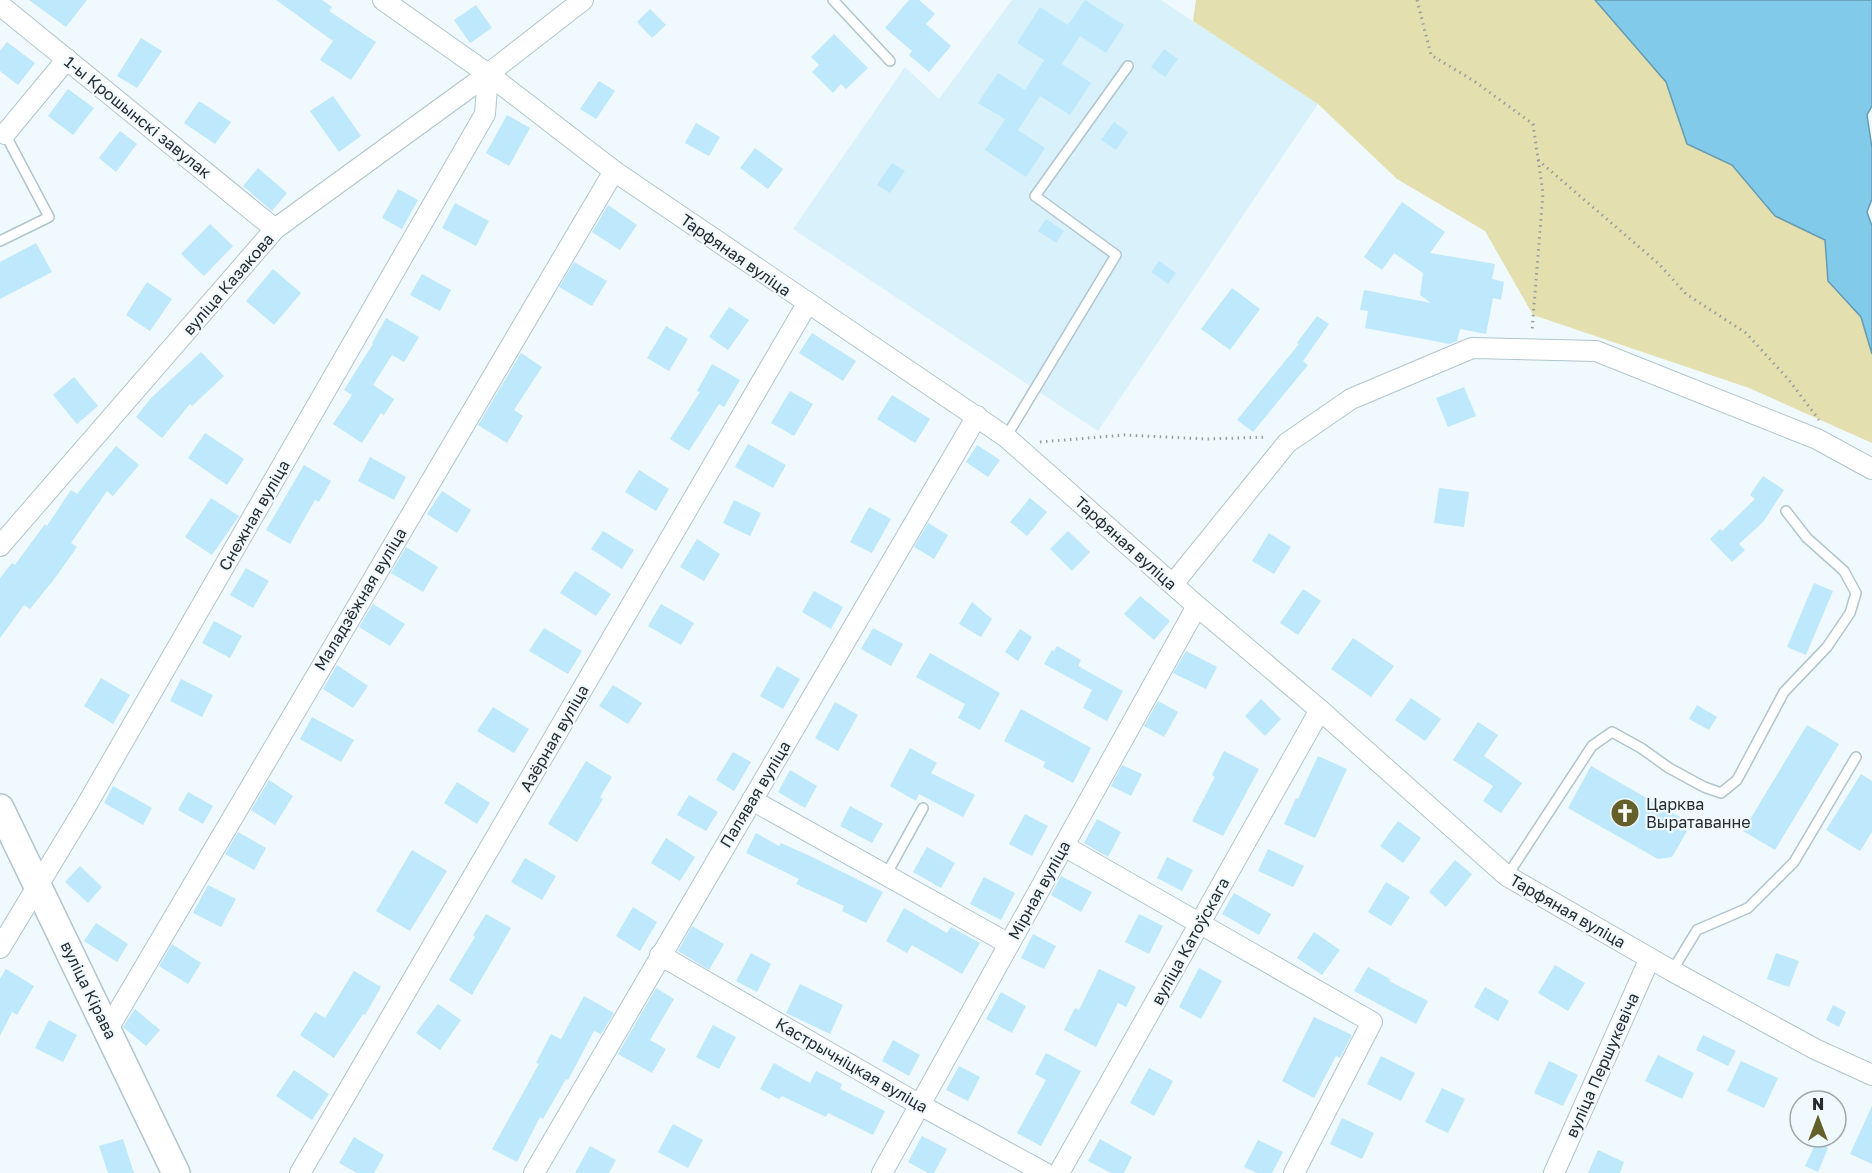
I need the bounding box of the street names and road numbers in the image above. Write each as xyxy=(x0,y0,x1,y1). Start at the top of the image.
street label: 1-ы Крошынскі завулак xyxy=(61,52,215,182)
street label: Тарфяная вуліца xyxy=(677,209,795,301)
street label: вуліца Казакова xyxy=(178,229,278,339)
street label: Снежная вуліца xyxy=(214,456,294,574)
street label: Тарфяная вуліца xyxy=(1071,492,1181,594)
street label: Маладзёжная вуліца xyxy=(309,524,411,674)
street label: Азёрная вуліца xyxy=(515,681,593,795)
street label: Палявая вуліца xyxy=(715,737,795,851)
street label: Мірная вуліца xyxy=(1004,837,1074,943)
street label: Тарфяная вуліца xyxy=(1507,870,1629,952)
street label: вуліца Катоўскага xyxy=(1147,874,1233,1008)
street label: вуліца Кірава xyxy=(57,938,121,1042)
street label: вуліца Першукевіча xyxy=(1561,989,1643,1141)
street label: Кастрычніцкая вуліца xyxy=(772,1013,932,1117)

